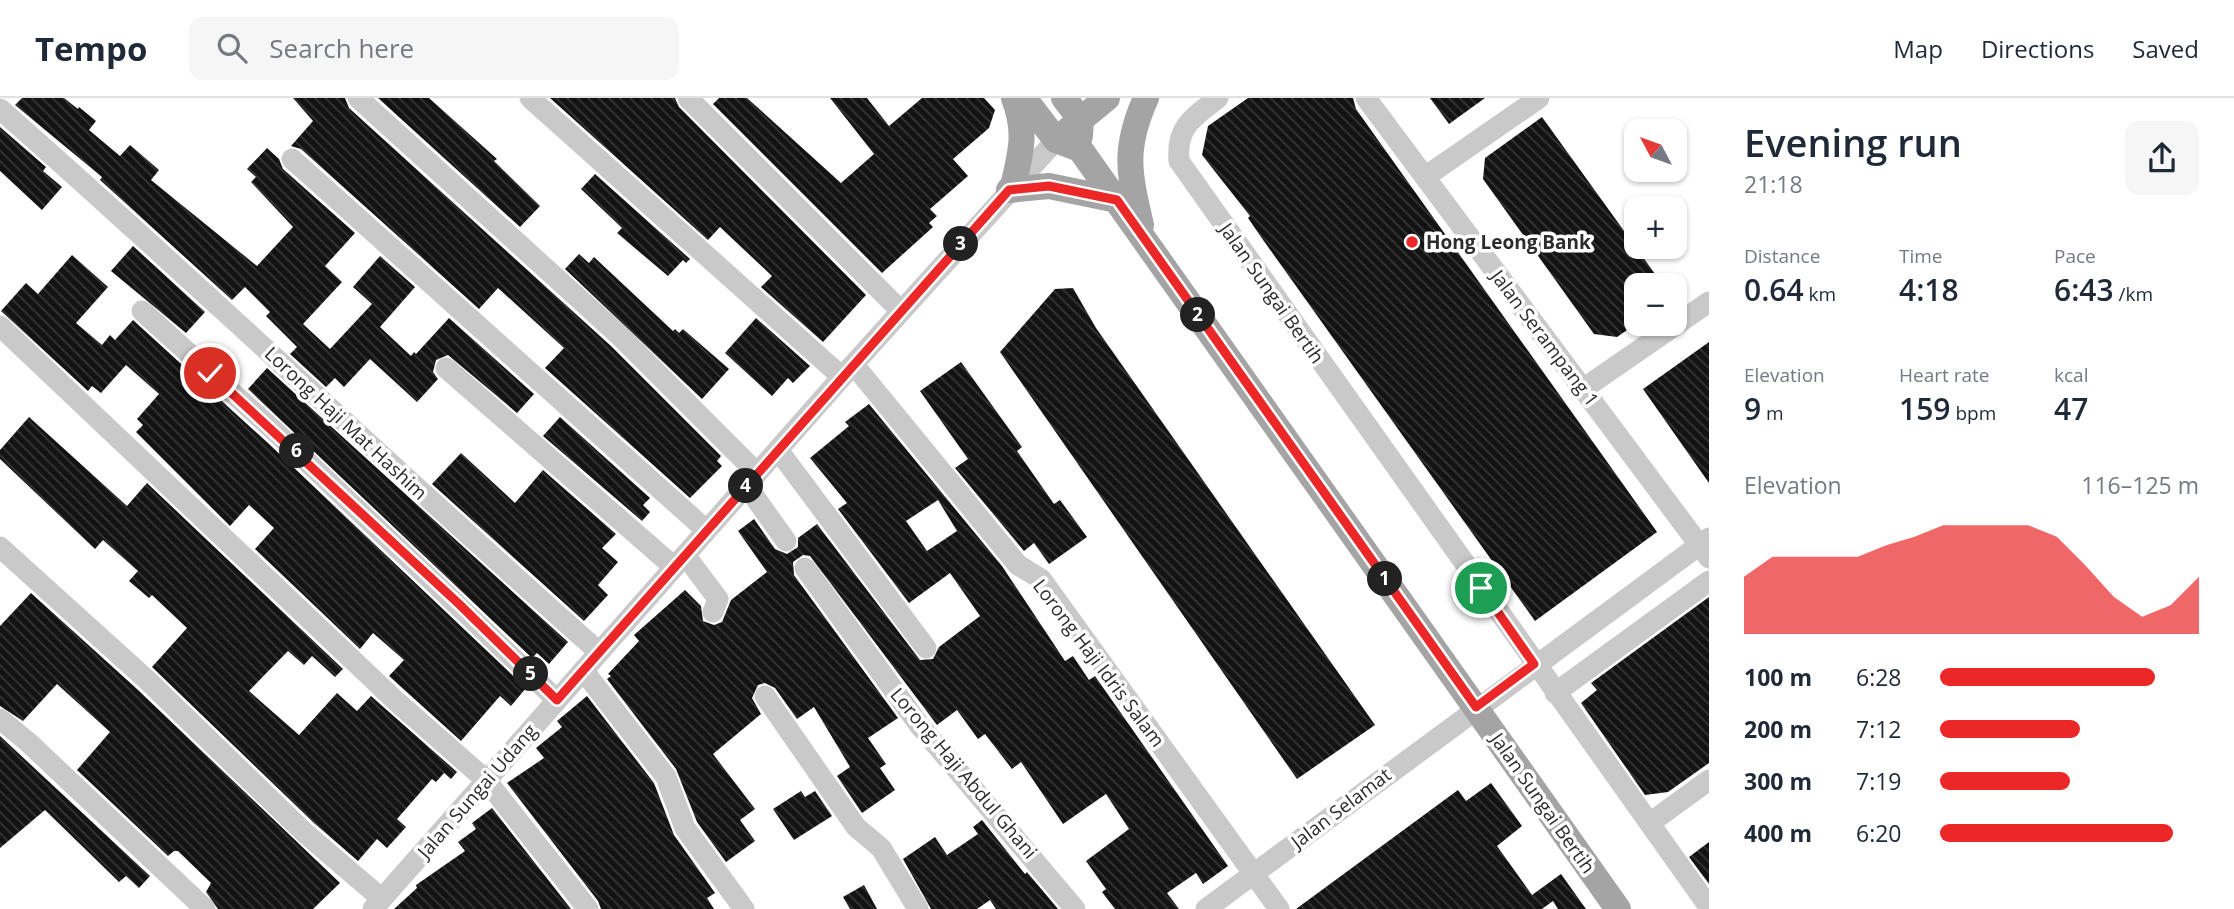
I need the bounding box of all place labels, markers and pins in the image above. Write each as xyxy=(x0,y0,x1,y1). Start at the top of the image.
pin: 3 xyxy=(944,226,978,262)
place label: Hong Leong Bank xyxy=(1426,229,1591,255)
marker: Hong Leong Bank xyxy=(1404,234,1420,250)
pin: 2 xyxy=(1180,298,1216,332)
pin xyxy=(180,343,240,403)
pin: 6 xyxy=(280,434,314,468)
pin: 4 xyxy=(728,468,764,504)
pin xyxy=(1451,558,1511,618)
pin: 1 xyxy=(1368,561,1402,596)
pin: 5 xyxy=(514,656,548,692)

